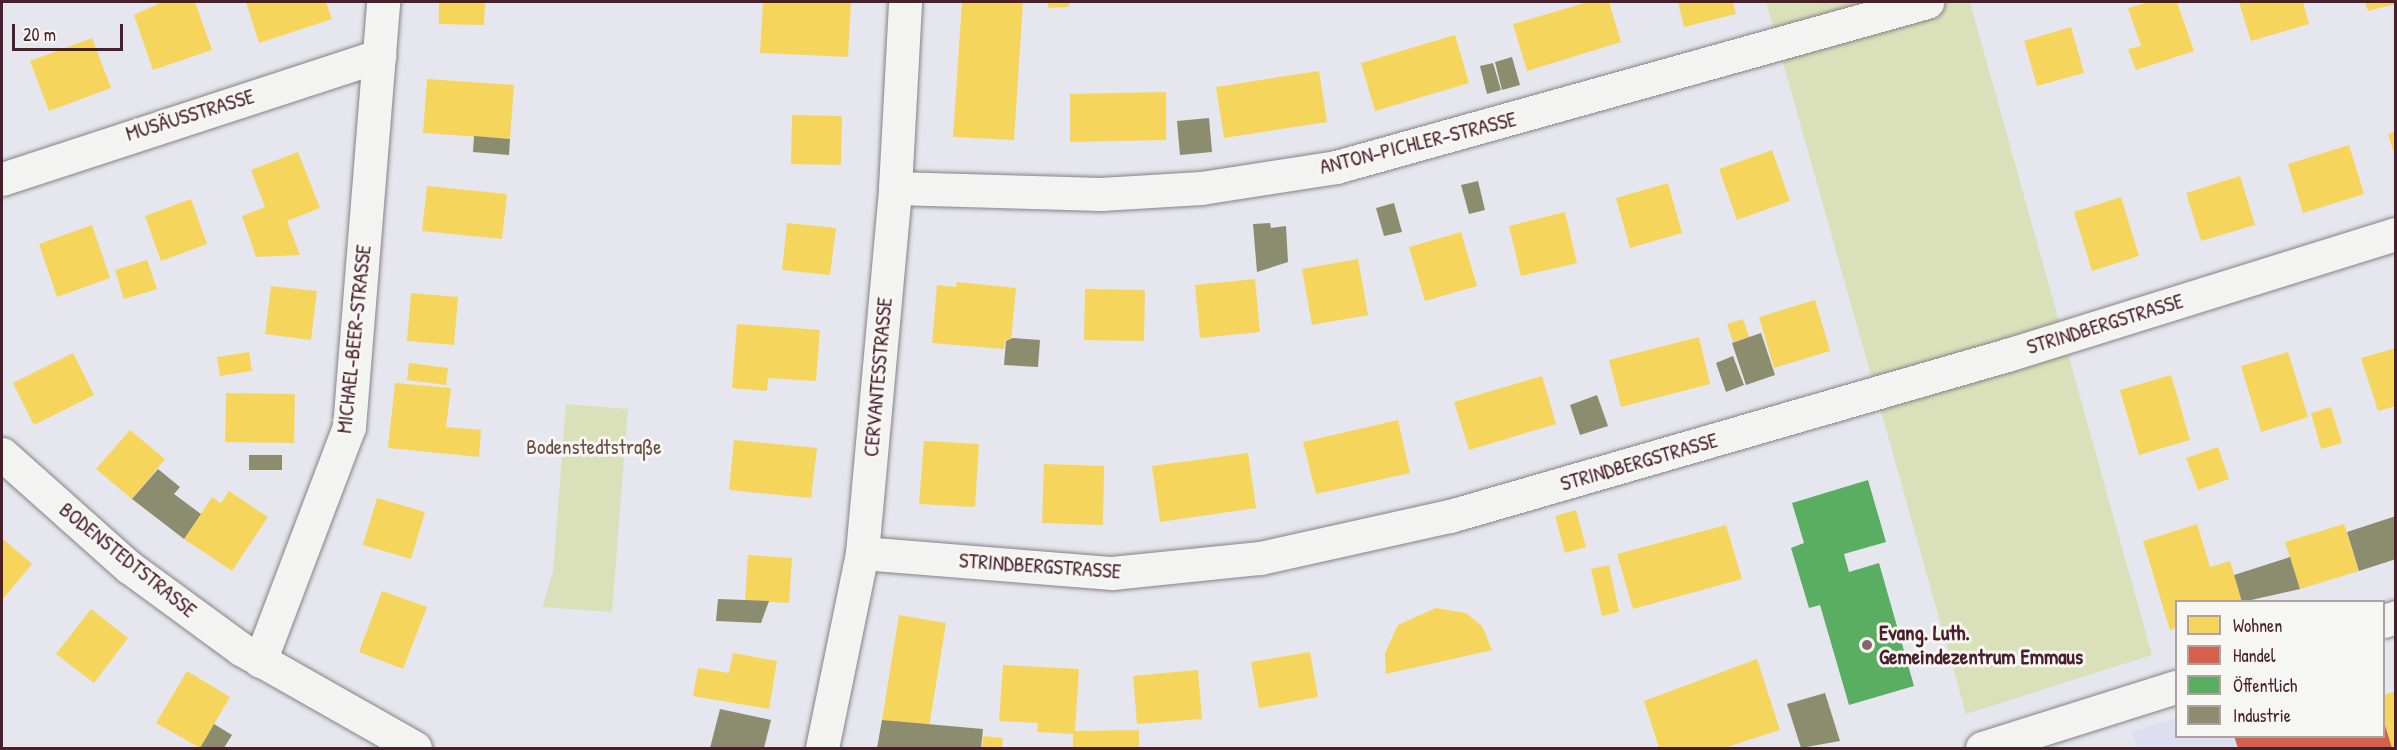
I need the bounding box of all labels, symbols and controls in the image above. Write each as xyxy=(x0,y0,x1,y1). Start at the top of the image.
scale bar xyxy=(15,12,126,50)
text: 20 m xyxy=(23,22,56,47)
street label: MUSÄUSSTRASSE xyxy=(123,84,257,146)
street label: ANTON-PICHLER-STRASSE xyxy=(1317,106,1519,180)
street label: MICHAEL-BEER-STRASSE xyxy=(332,243,376,435)
street label: STRINDBERGSTRASSE xyxy=(2024,288,2186,360)
street label: CERVANTESSTRASSE xyxy=(858,296,898,458)
street label: STRINDBERGSTRASSE xyxy=(1557,428,1721,496)
park label: Bodenstedtstraße xyxy=(526,434,662,460)
street label: BODENSTEDTSTRASSE xyxy=(54,497,202,623)
street label: STRINDBERGSTRASSE xyxy=(958,548,1122,584)
legend xyxy=(2175,600,2385,738)
text: Wohnen xyxy=(2233,613,2282,638)
place label: Evang. Luth. Gemeindezentrum Emmaus xyxy=(1879,620,2083,670)
marker: Evang. Luth. Gemeindezentrum Emmaus xyxy=(1860,638,1874,652)
text: Handel xyxy=(2233,643,2276,668)
text: Öffentlich xyxy=(2233,673,2297,698)
text: Industrie xyxy=(2233,703,2291,728)

